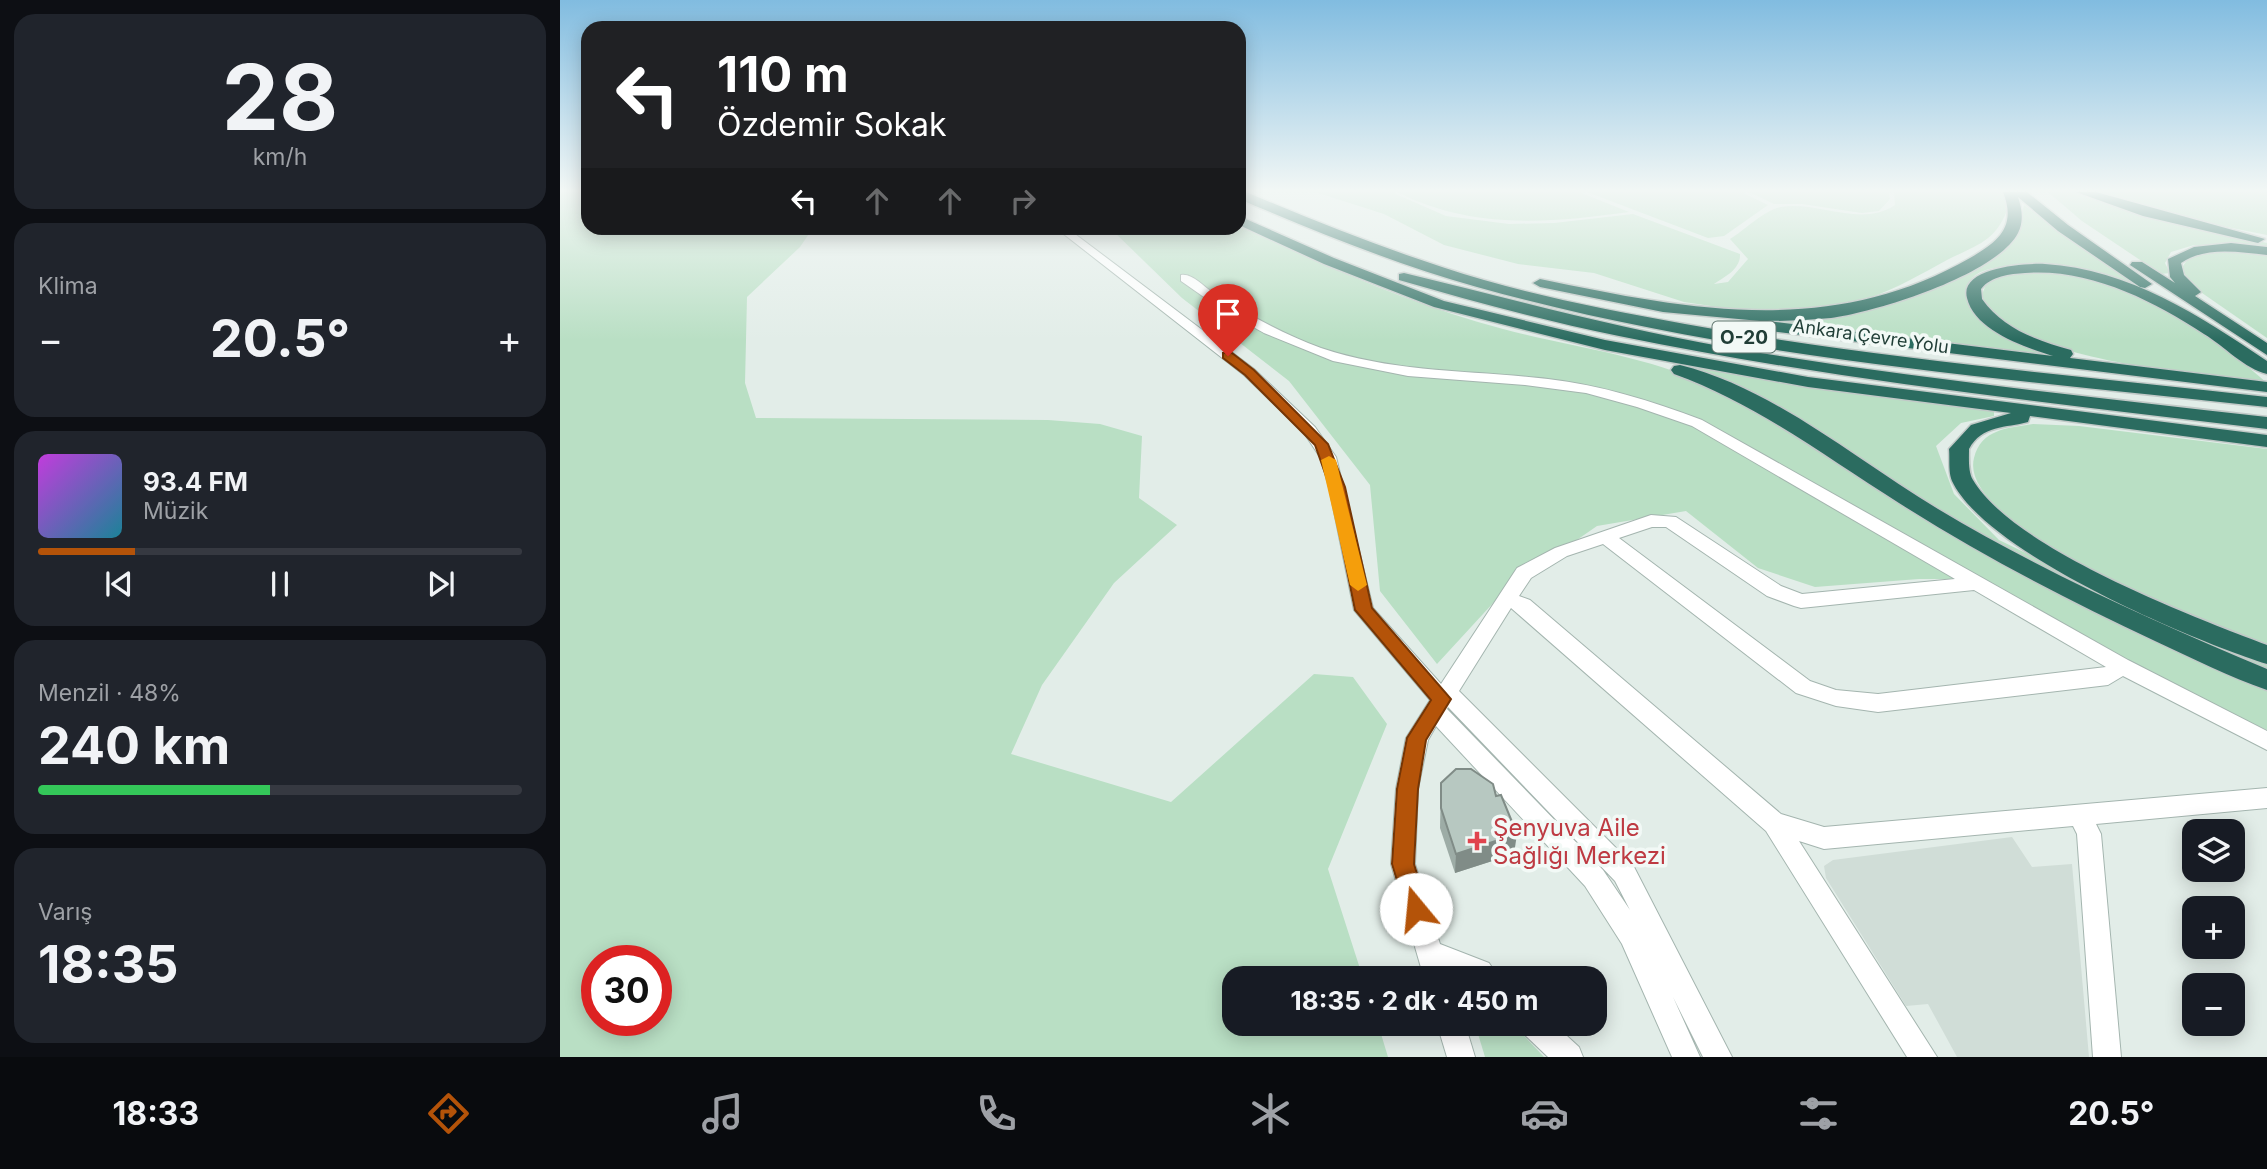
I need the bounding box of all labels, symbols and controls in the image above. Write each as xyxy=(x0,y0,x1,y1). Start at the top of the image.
text: 28 xyxy=(222,42,338,152)
text: 110 m xyxy=(717,45,849,104)
icon: left xyxy=(602,49,693,140)
text: Özdemir Sokak xyxy=(717,105,947,144)
text: km/h xyxy=(253,143,307,171)
icon: left xyxy=(785,182,823,220)
icon: ahead xyxy=(858,182,896,220)
icon: ahead xyxy=(931,182,969,220)
icon: right xyxy=(1004,182,1042,220)
text: Klima xyxy=(38,272,98,300)
pin xyxy=(1198,284,1258,356)
icon: arrive xyxy=(1209,295,1247,333)
text: 20.5° xyxy=(210,307,350,370)
street label: Ankara Çevre Yolu xyxy=(1792,315,1950,357)
text: − xyxy=(38,316,63,362)
text: + xyxy=(497,316,522,362)
road number: O-20 xyxy=(1712,322,1776,352)
text: 93.4 FM xyxy=(143,466,248,497)
text: Müzik xyxy=(143,497,208,525)
icon: previous xyxy=(100,565,138,603)
icon: pause xyxy=(261,565,299,603)
icon: next xyxy=(422,565,460,603)
text: Menzil · 48% xyxy=(38,679,181,707)
text: 240 km xyxy=(38,714,230,777)
place label: Şenyuva Aile Sağlığı Merkezi xyxy=(1493,813,1666,870)
map controls xyxy=(2182,819,2245,1036)
button: layers xyxy=(2182,819,2245,882)
marker: Şenyuva Aile Sağlığı Merkezi xyxy=(1467,831,1487,851)
position arrow xyxy=(1379,872,1453,946)
button: + xyxy=(2182,896,2245,959)
text: Varış xyxy=(38,898,92,926)
text: 18:35 xyxy=(38,933,178,996)
speed limit sign: 30 xyxy=(581,945,672,1036)
button: − xyxy=(2182,973,2245,1036)
text: 18:35 · 2 dk · 450 m xyxy=(1291,985,1538,1016)
icon: directions xyxy=(424,1089,473,1138)
icon: music xyxy=(698,1089,747,1138)
icon: phone xyxy=(972,1089,1021,1138)
icon: climate xyxy=(1246,1089,1295,1138)
icon: car xyxy=(1520,1089,1569,1138)
icon: filters xyxy=(1794,1089,1843,1138)
text: 18:33 xyxy=(113,1094,199,1133)
text: 20.5° xyxy=(2068,1094,2154,1133)

